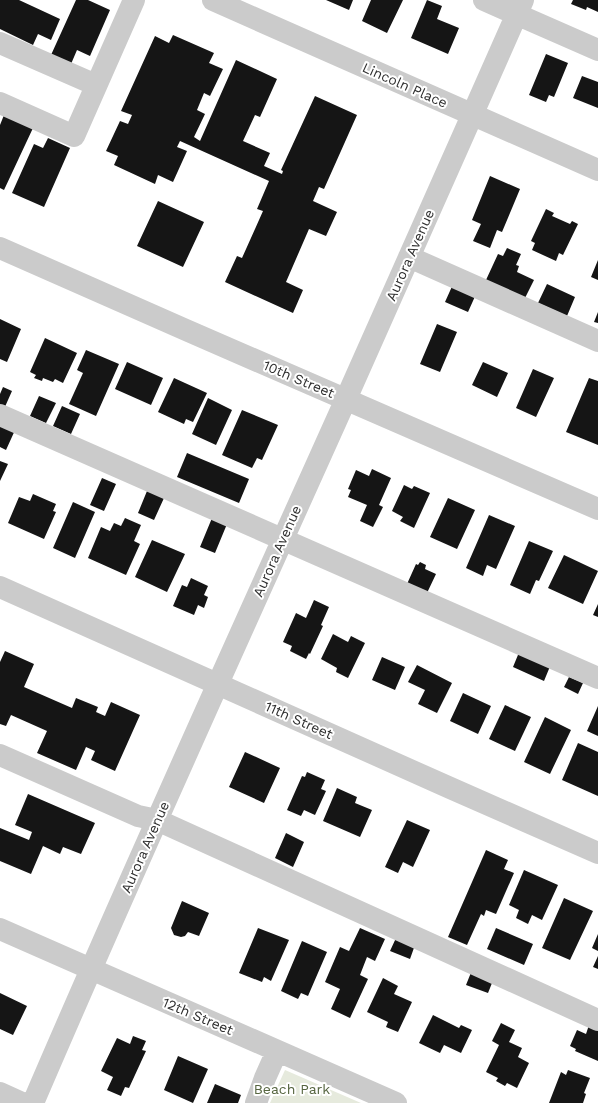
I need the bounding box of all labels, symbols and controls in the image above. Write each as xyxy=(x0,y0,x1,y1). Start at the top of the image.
street label: Lincoln Place xyxy=(360,59,450,111)
street label: Aurora Avenue xyxy=(383,207,437,303)
street label: 10th Street xyxy=(261,357,337,401)
street label: Aurora Avenue xyxy=(250,503,304,599)
street label: 11th Street xyxy=(263,698,335,742)
street label: Aurora Avenue xyxy=(118,799,172,895)
street label: 12th Street xyxy=(160,994,236,1038)
park label: Beach Park xyxy=(254,1081,330,1097)

